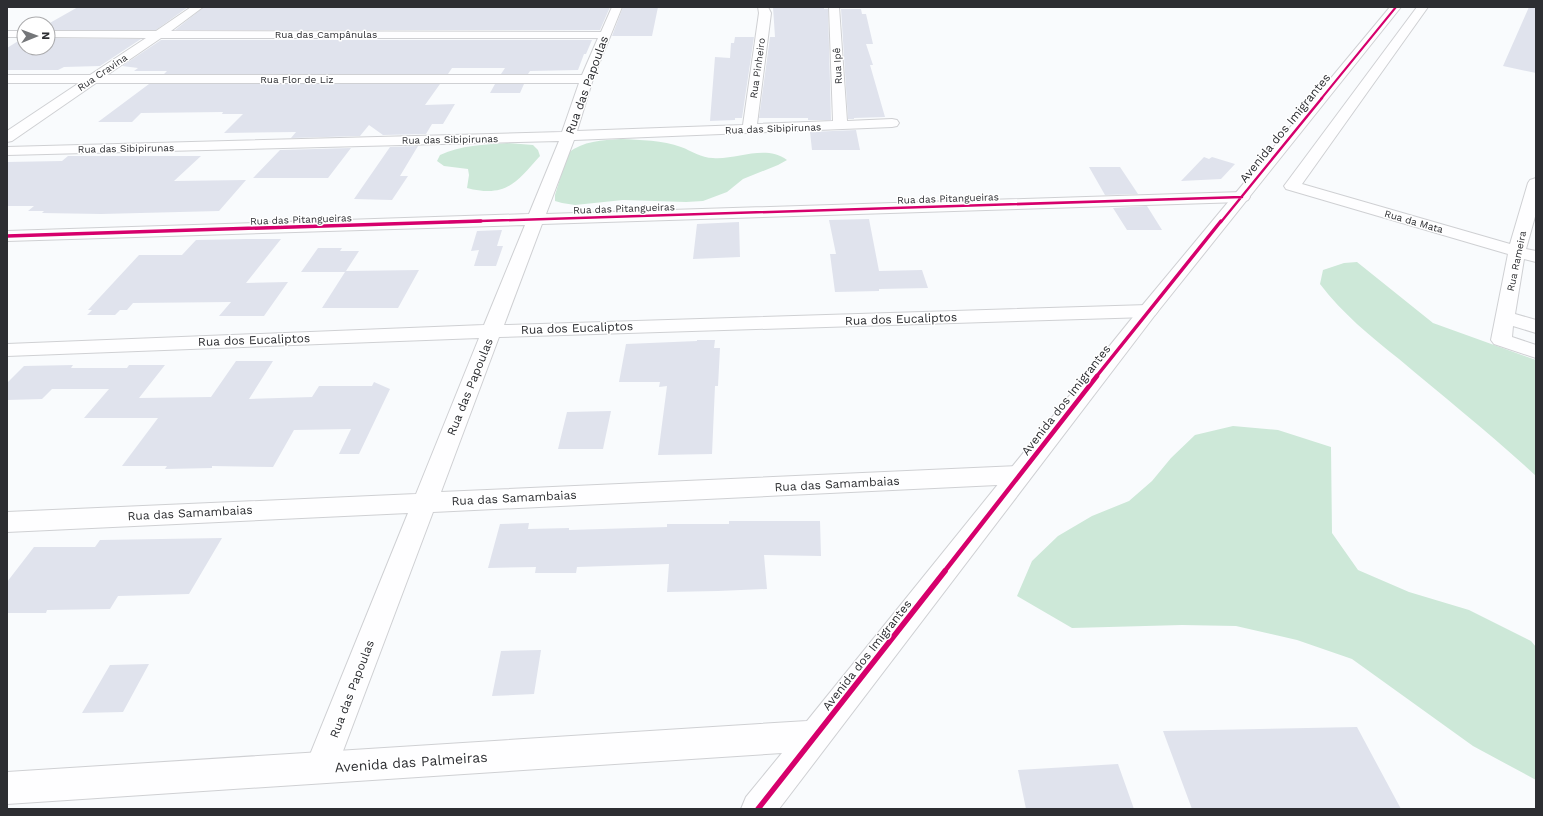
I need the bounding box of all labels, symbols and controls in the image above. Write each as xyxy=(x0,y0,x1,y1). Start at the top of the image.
north arrow xyxy=(16,16,56,56)
street label: Rua das Campânulas xyxy=(275,29,377,40)
text: N xyxy=(39,32,52,40)
street label: Rua das Papoulas xyxy=(563,34,611,136)
street label: Rua Pinheiro xyxy=(748,37,767,99)
street label: Rua Ipê xyxy=(831,47,844,84)
street label: Rua Cravina xyxy=(75,52,129,93)
street label: Avenida dos Imigrantes xyxy=(1237,71,1333,185)
street label: Rua Flor de Liz xyxy=(260,74,334,85)
street label: Rua das Sibipirunas xyxy=(725,121,821,136)
street label: Rua das Sibipirunas xyxy=(402,133,498,146)
street label: Rua das Sibipirunas xyxy=(78,142,174,155)
street label: Rua das Pitangueiras xyxy=(897,191,999,206)
street label: Rua das Pitangueiras xyxy=(573,201,675,216)
street label: Rua da Mata xyxy=(1383,208,1445,235)
street label: Rua das Pitangueiras xyxy=(250,212,352,227)
street label: Rua Rameira xyxy=(1505,230,1528,292)
street label: Rua dos Eucaliptos xyxy=(845,310,957,328)
street label: Rua dos Eucaliptos xyxy=(521,319,633,337)
street label: Rua dos Eucaliptos xyxy=(198,331,310,349)
street label: Rua das Papoulas xyxy=(444,336,496,438)
street label: Avenida dos Imigrantes xyxy=(1019,342,1113,458)
street label: Rua das Samambaias xyxy=(774,474,900,494)
street label: Rua das Samambaias xyxy=(451,488,577,508)
street label: Rua das Samambaias xyxy=(127,503,253,523)
street label: Avenida dos Imigrantes xyxy=(820,597,914,713)
street label: Rua das Papoulas xyxy=(327,638,377,740)
street label: Avenida das Palmeiras xyxy=(334,749,488,775)

